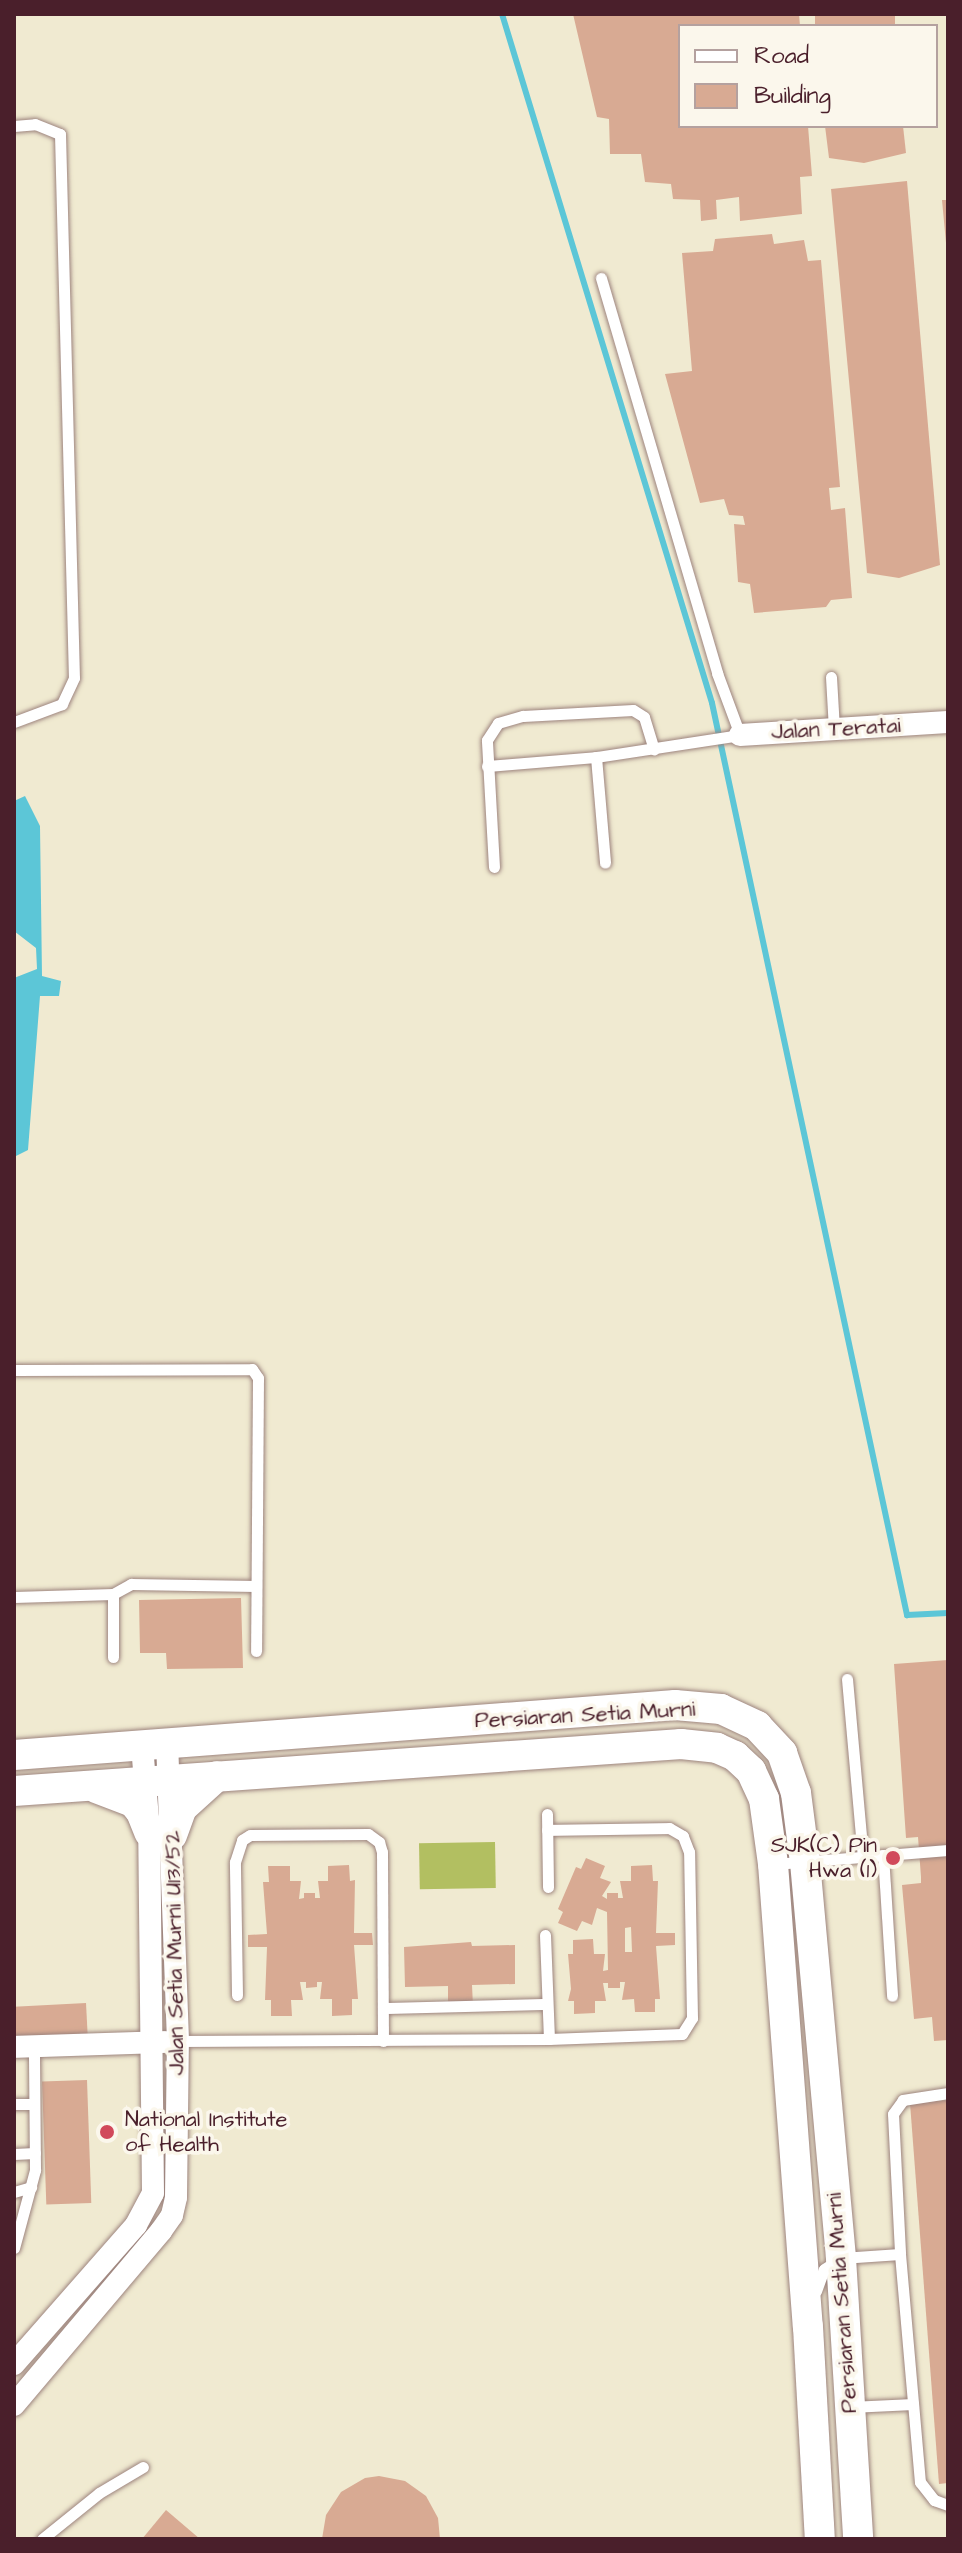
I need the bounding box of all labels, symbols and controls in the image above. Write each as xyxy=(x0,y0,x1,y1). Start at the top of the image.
legend xyxy=(678,24,938,128)
text: Road xyxy=(754,39,809,73)
text: Building xyxy=(754,79,831,113)
street label: Jalan Teratai xyxy=(771,712,901,746)
street label: Persiaran Setia Murni xyxy=(474,1696,696,1734)
street label: Jalan Setia Murni U13/52 xyxy=(160,1830,190,2076)
place label: SJK(C) Pin Hwa (1) xyxy=(771,1832,877,1884)
marker: SJK(C) Pin Hwa (1) xyxy=(884,1849,902,1867)
place label: National Institute of Health xyxy=(125,2106,288,2158)
marker: National Institute of Health xyxy=(96,2121,118,2143)
street label: Persiaran Setia Murni xyxy=(821,2192,863,2414)

